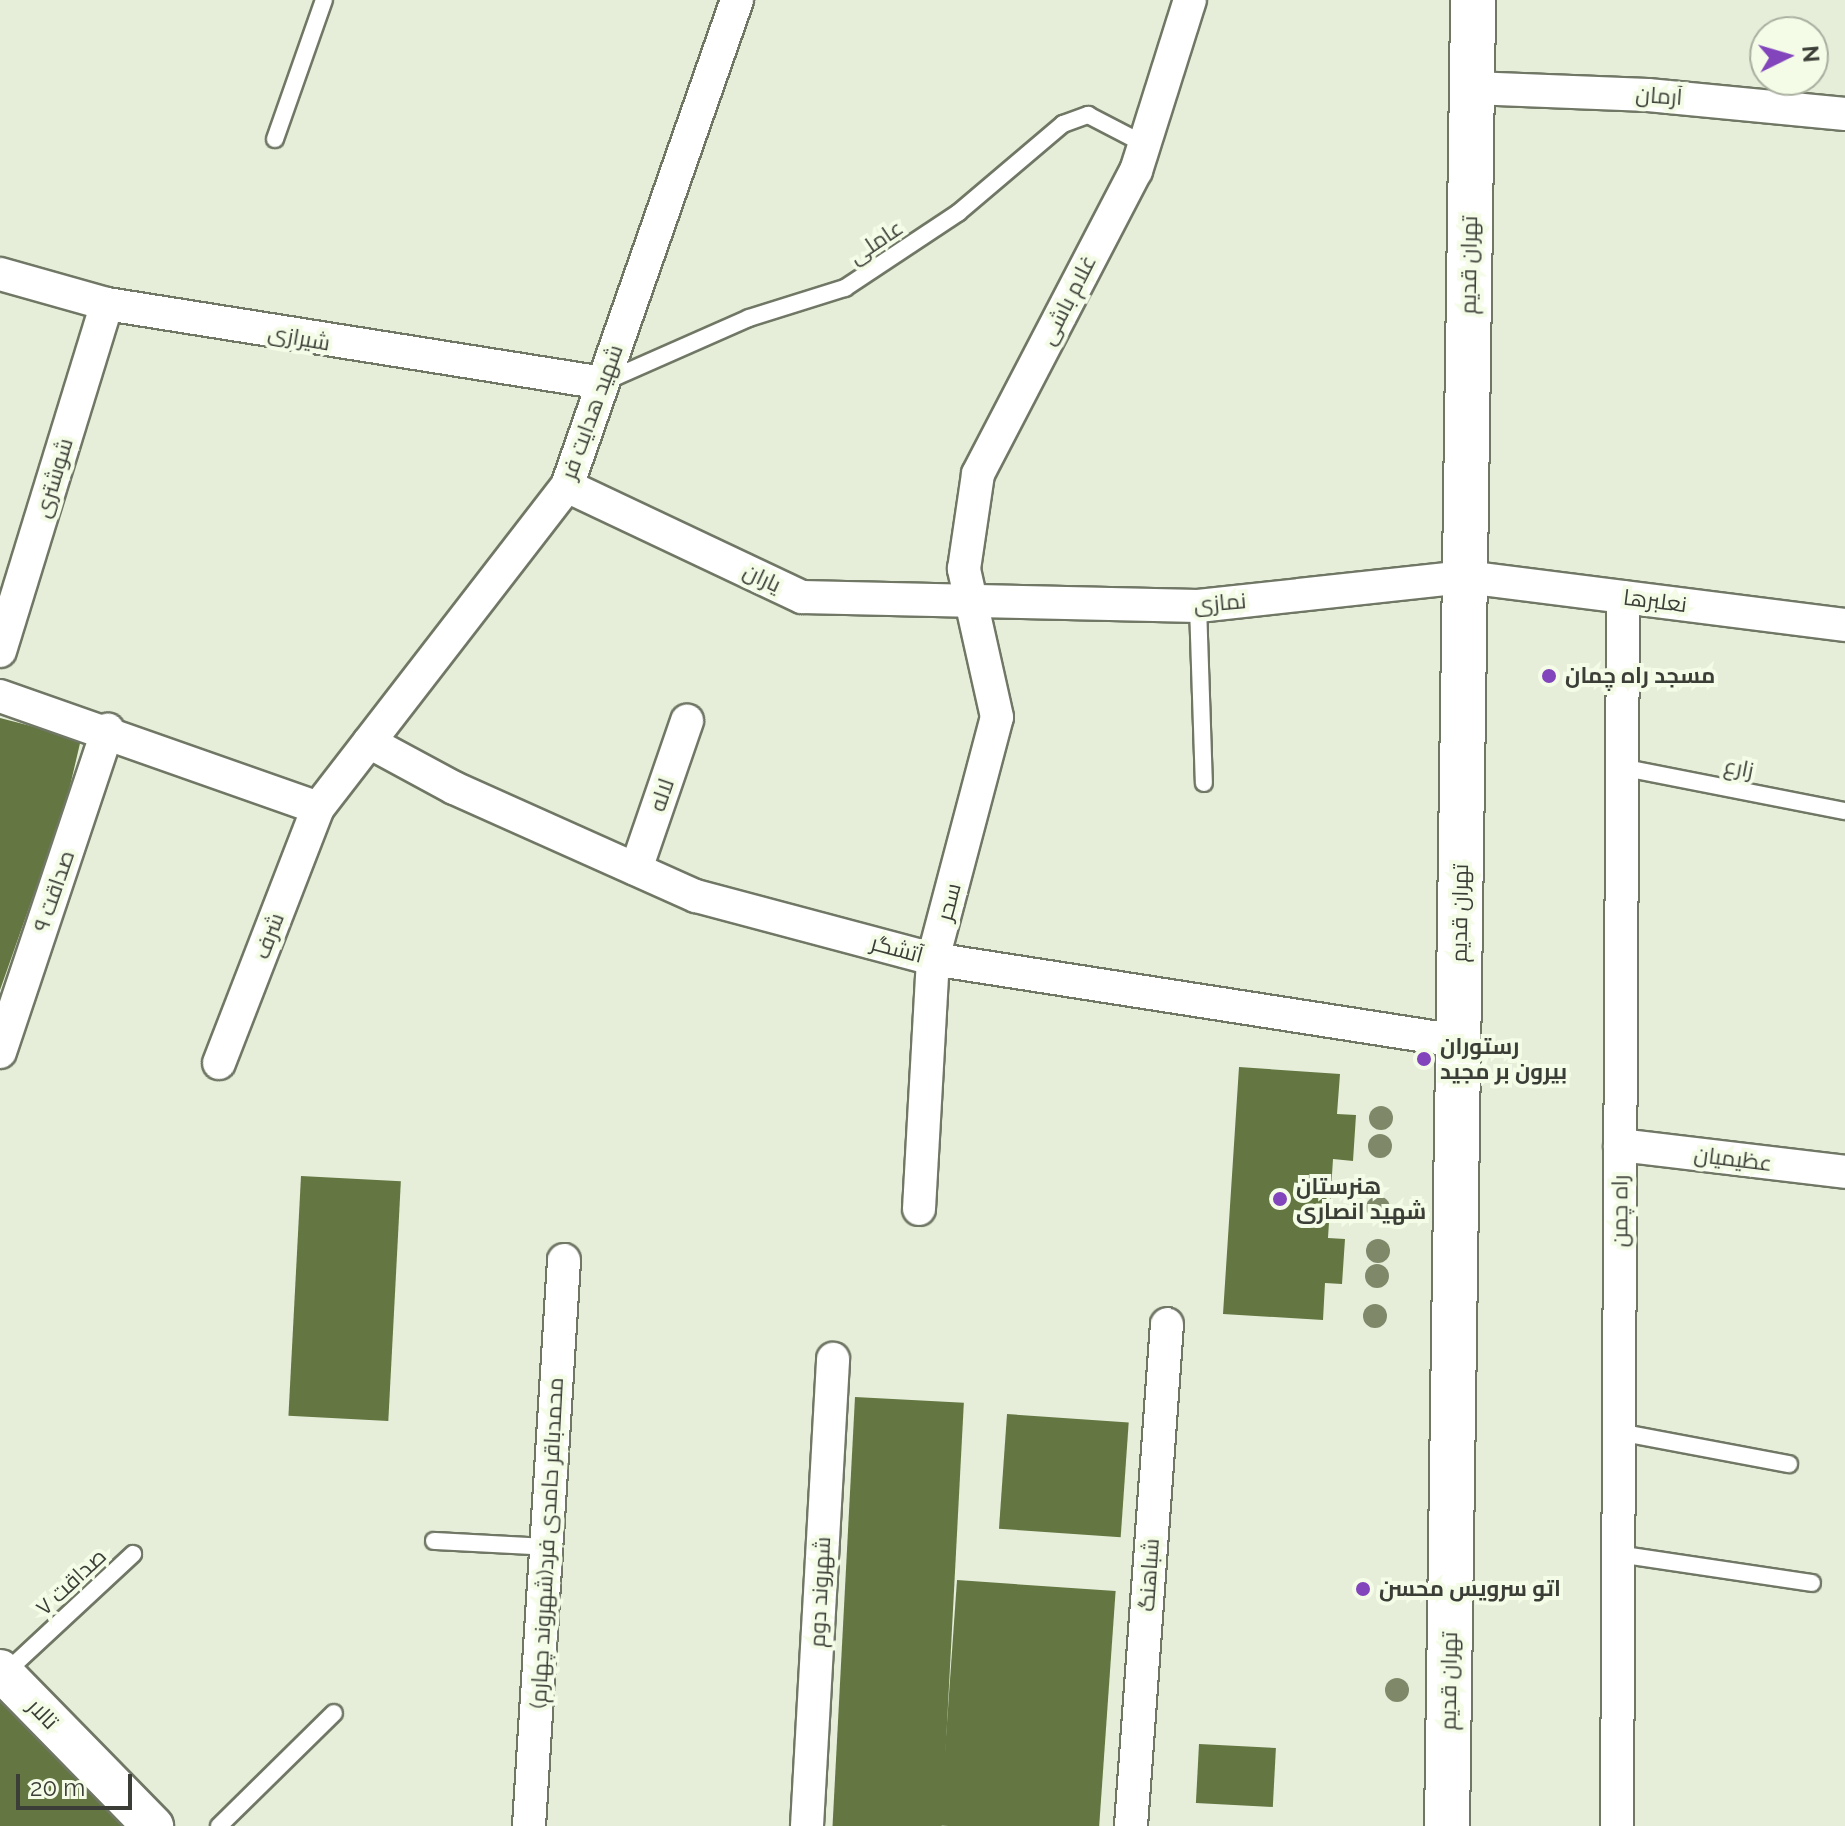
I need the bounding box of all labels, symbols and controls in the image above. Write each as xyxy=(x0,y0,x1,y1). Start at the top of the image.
north arrow xyxy=(1749,16,1829,96)
text: N xyxy=(1797,45,1825,64)
street label: آرمان xyxy=(1635,81,1683,111)
street label: عاملی xyxy=(844,214,908,270)
street label: تهران قدیم xyxy=(1455,215,1483,315)
street label: غلام باشی xyxy=(1034,251,1102,349)
street label: شیرازی xyxy=(266,320,332,356)
street label: شهید هدایت فر xyxy=(555,341,629,483)
street label: شوشتری xyxy=(29,435,79,521)
street label: یاران xyxy=(739,558,785,598)
street label: نعلبرها xyxy=(1622,584,1688,618)
street label: نمازی xyxy=(1193,588,1247,618)
place label: مسجد راه چمان xyxy=(1565,663,1715,689)
marker: مسجد راه چمان xyxy=(1540,667,1558,685)
street label: زارع xyxy=(1722,752,1756,784)
street label: لاله xyxy=(644,775,680,815)
street label: صداقت ۹ xyxy=(28,847,80,935)
street label: تهران قدیم xyxy=(1446,863,1474,963)
street label: سحر xyxy=(931,880,967,924)
street label: شرف xyxy=(248,909,290,963)
street label: آتشگر xyxy=(868,929,926,969)
place label: رستوران بیرون بر مجید xyxy=(1440,1033,1567,1084)
marker: رستوران بیرون بر مجید xyxy=(1415,1050,1433,1068)
street label: عظیمیان xyxy=(1692,1141,1774,1177)
place label: هنرستان شهید انصاری xyxy=(1296,1173,1426,1224)
street label: راه چمن xyxy=(1607,1175,1633,1247)
marker: هنرستان شهید انصاری xyxy=(1271,1190,1289,1208)
street label: محمدباقر حامدی فرد(شهروند چهارم) xyxy=(525,1377,569,1709)
street label: شهروند دوم xyxy=(804,1536,836,1648)
street label: شباهنگ xyxy=(1133,1538,1165,1612)
street label: صداقت ۷ xyxy=(30,1543,112,1621)
place label: اتو سرویس محسن xyxy=(1379,1576,1561,1602)
marker: اتو سرویس محسن xyxy=(1354,1580,1372,1598)
street label: تهران قدیم xyxy=(1435,1631,1463,1731)
street label: تالار xyxy=(22,1693,64,1735)
scale bar xyxy=(20,1758,136,1808)
text: 20 m xyxy=(30,1773,85,1802)

